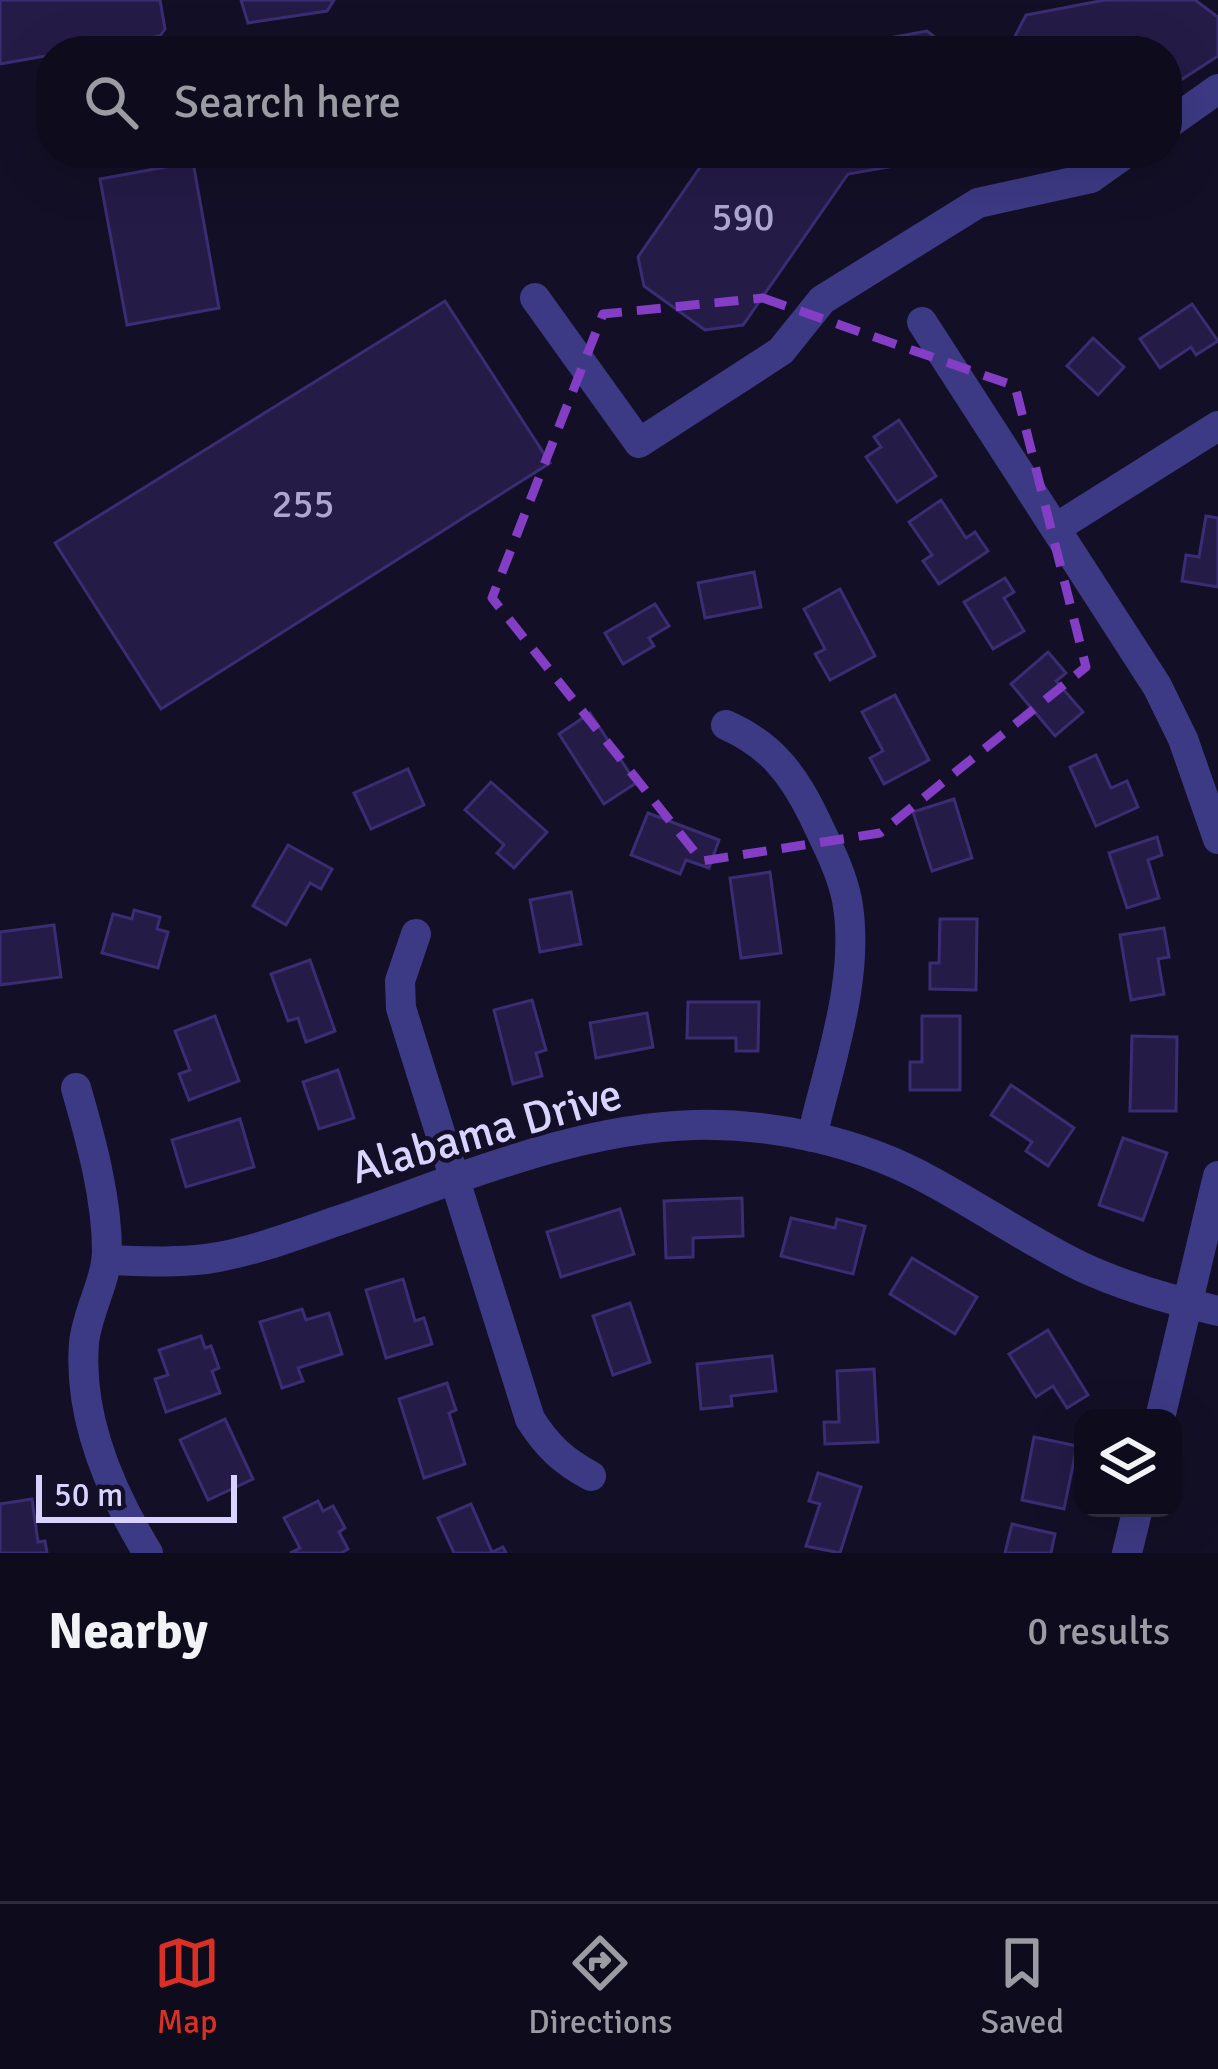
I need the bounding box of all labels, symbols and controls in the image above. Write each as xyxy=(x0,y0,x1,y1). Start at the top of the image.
search box xyxy=(36,36,1182,168)
icon: search xyxy=(78,69,144,135)
text: Search here xyxy=(174,75,401,130)
house number: 590 xyxy=(711,193,775,241)
house number: 255 xyxy=(271,480,335,528)
street label: Alabama Drive xyxy=(345,1067,628,1196)
map controls xyxy=(1074,1409,1182,1517)
button: layers xyxy=(1074,1409,1182,1517)
scale bar xyxy=(36,1469,237,1522)
text: 50 m xyxy=(54,1475,123,1516)
text: Nearby xyxy=(48,1600,208,1663)
text: 0 results xyxy=(1027,1607,1170,1655)
tab: Map xyxy=(154,1930,220,2043)
tab: Directions xyxy=(528,1930,673,2043)
tab: Saved xyxy=(981,1930,1064,2043)

